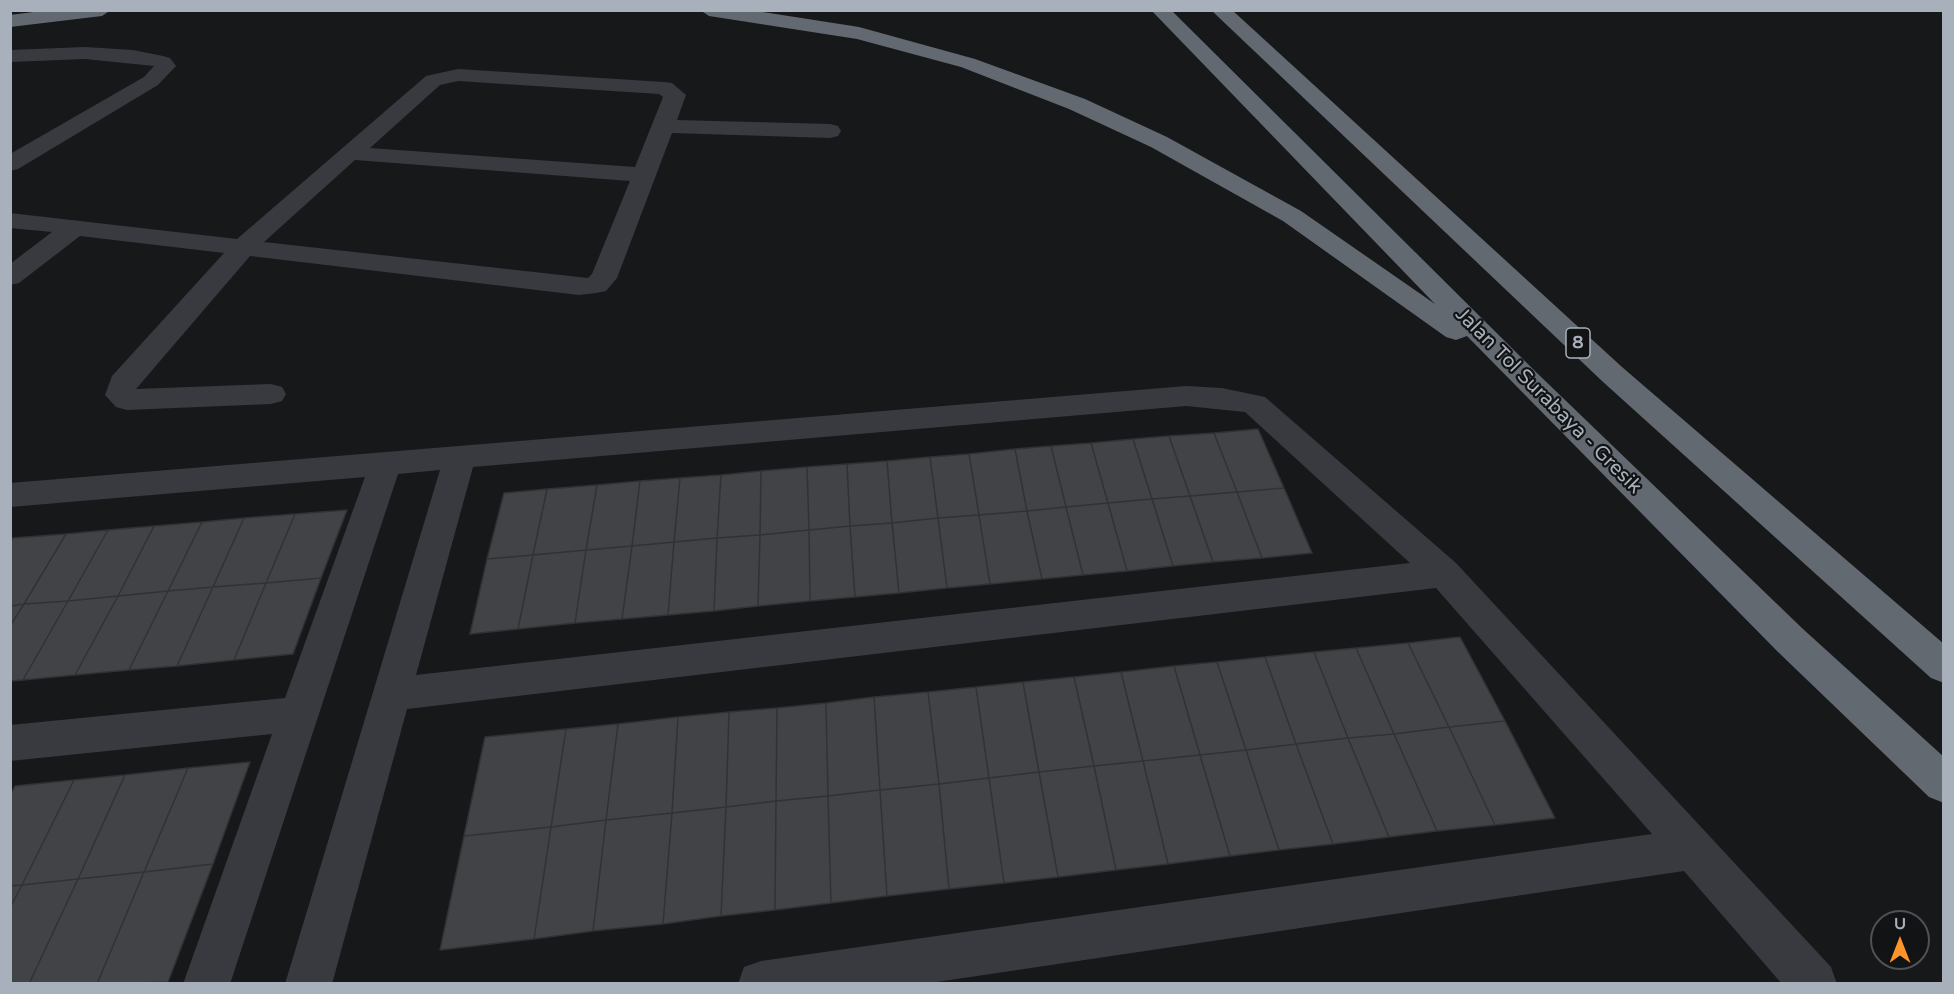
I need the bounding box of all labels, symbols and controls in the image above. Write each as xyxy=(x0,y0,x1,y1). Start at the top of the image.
street label: Jalan Tol Surabaya - Gresik xyxy=(1450,303,1646,499)
road number: 8 xyxy=(1566,328,1590,358)
north arrow xyxy=(1870,910,1930,970)
text: U xyxy=(1894,914,1906,934)

